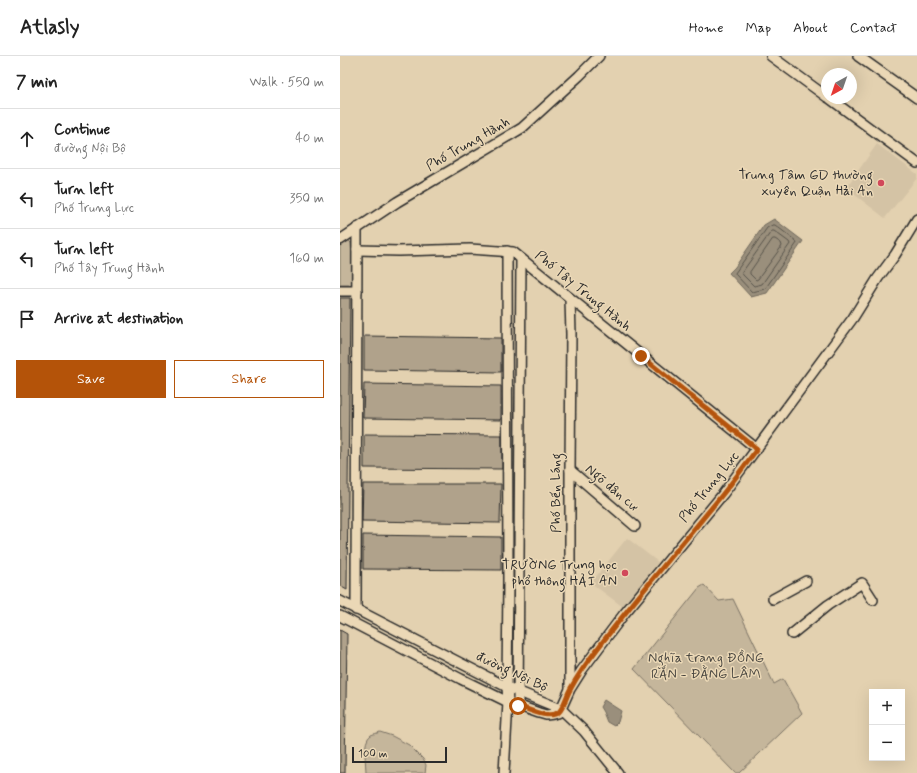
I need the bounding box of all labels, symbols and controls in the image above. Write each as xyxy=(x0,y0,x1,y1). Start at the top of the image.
text: Atlasly xyxy=(20,15,79,40)
text: Home xyxy=(689,19,723,37)
text: Map xyxy=(745,19,771,37)
text: About xyxy=(793,19,828,37)
text: Contact xyxy=(850,19,897,37)
north arrow xyxy=(821,68,857,104)
text: 7 min xyxy=(16,71,58,93)
text: Walk · 550 m xyxy=(250,74,324,91)
street label: Phố Trung Hành xyxy=(423,113,513,175)
text: Continue xyxy=(54,120,110,140)
icon: ahead xyxy=(16,128,38,150)
text: 40 m xyxy=(295,130,324,147)
text: đường Nội Bộ xyxy=(54,140,126,157)
place label: Trung Tâm GD thường xuyên Quận Hải An xyxy=(739,166,873,200)
marker: Trung Tâm GD thường xuyên Quận Hải An xyxy=(876,178,886,188)
text: Turn left xyxy=(54,180,114,200)
icon: left xyxy=(16,188,38,210)
text: 350 m xyxy=(290,190,324,207)
text: Phố Trung Lực xyxy=(54,200,134,217)
text: Turn left xyxy=(54,240,114,260)
street label: Phố Tây Trung Hành xyxy=(530,247,635,337)
icon: left xyxy=(16,248,38,270)
text: 160 m xyxy=(289,250,324,267)
text: Phố Tây Trung Hành xyxy=(54,260,165,277)
icon: arrive xyxy=(16,308,38,330)
text: Arrive at destination xyxy=(54,309,183,329)
route end xyxy=(632,347,650,365)
button: Save xyxy=(16,360,166,398)
button: Share xyxy=(174,360,324,398)
street label: Phố Trung Lực xyxy=(675,448,743,526)
street label: Phố Bến Láng xyxy=(547,453,567,533)
street label: Ngõ dân cư xyxy=(580,460,643,517)
place label: TRƯỜNG Trung học phổ thông HẢI AN xyxy=(502,556,617,592)
marker: TRƯỜNG Trung học phổ thông HẢI AN xyxy=(620,568,630,578)
street label: đường Nội Bộ xyxy=(472,647,551,698)
park label: Nghĩa trang ĐỒNG RẮN - ĐẰNG LÂM xyxy=(648,649,764,683)
map controls xyxy=(869,689,905,761)
button: + xyxy=(869,689,905,725)
route start xyxy=(509,697,527,715)
button: − xyxy=(869,725,905,761)
scale bar xyxy=(352,745,447,764)
text: 100 m xyxy=(358,747,388,761)

